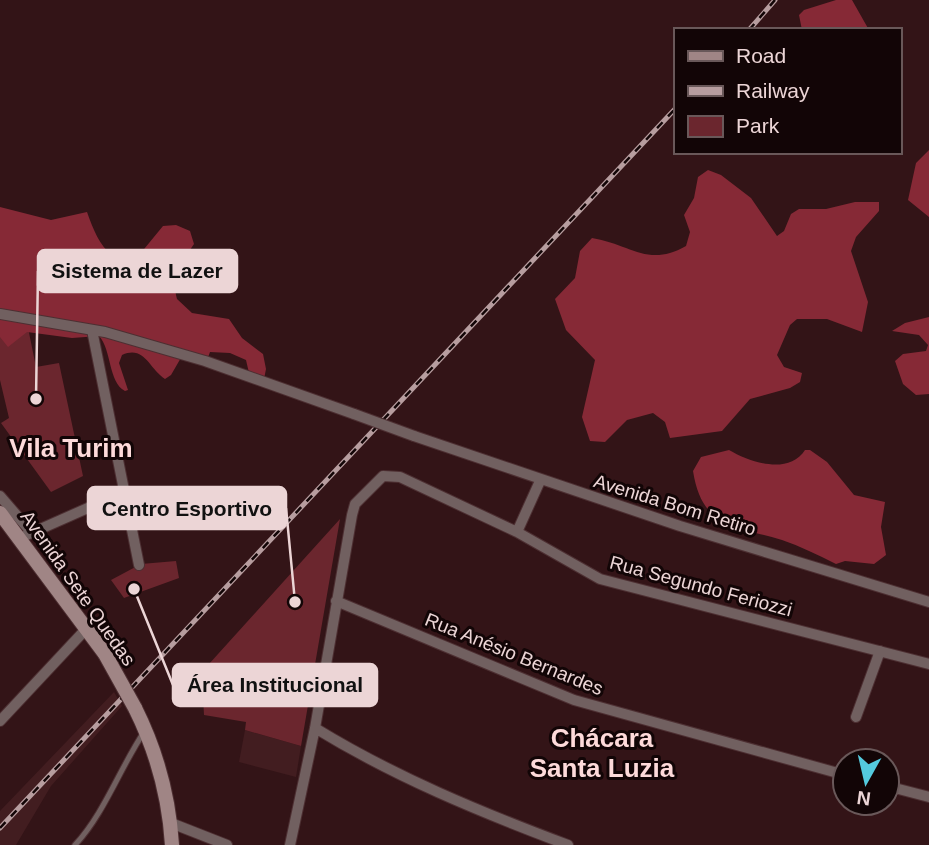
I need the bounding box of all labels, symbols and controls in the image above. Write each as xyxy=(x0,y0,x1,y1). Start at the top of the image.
legend xyxy=(674,28,901,154)
text: Road xyxy=(736,44,786,67)
text: Railway xyxy=(736,79,810,102)
text: Park xyxy=(736,114,780,137)
callout: Sistema de Lazer xyxy=(38,250,237,292)
text: Sistema de Lazer xyxy=(51,259,223,282)
district label: Vila Turim xyxy=(9,433,133,463)
street label: Avenida Bom Retiro xyxy=(591,470,759,540)
callout: Centro Esportivo xyxy=(88,487,286,529)
text: Centro Esportivo xyxy=(102,497,272,520)
street label: Avenida Sete Quedas xyxy=(16,506,140,670)
street label: Rua Segundo Feriozzi xyxy=(607,552,795,620)
street label: Rua Anésio Bernardes xyxy=(422,609,606,699)
callout: Área Institucional xyxy=(173,664,377,706)
text: Área Institucional xyxy=(187,673,363,696)
district label: Chácara Santa Luzia xyxy=(530,723,675,783)
north arrow xyxy=(831,747,901,817)
text: N xyxy=(855,787,872,810)

